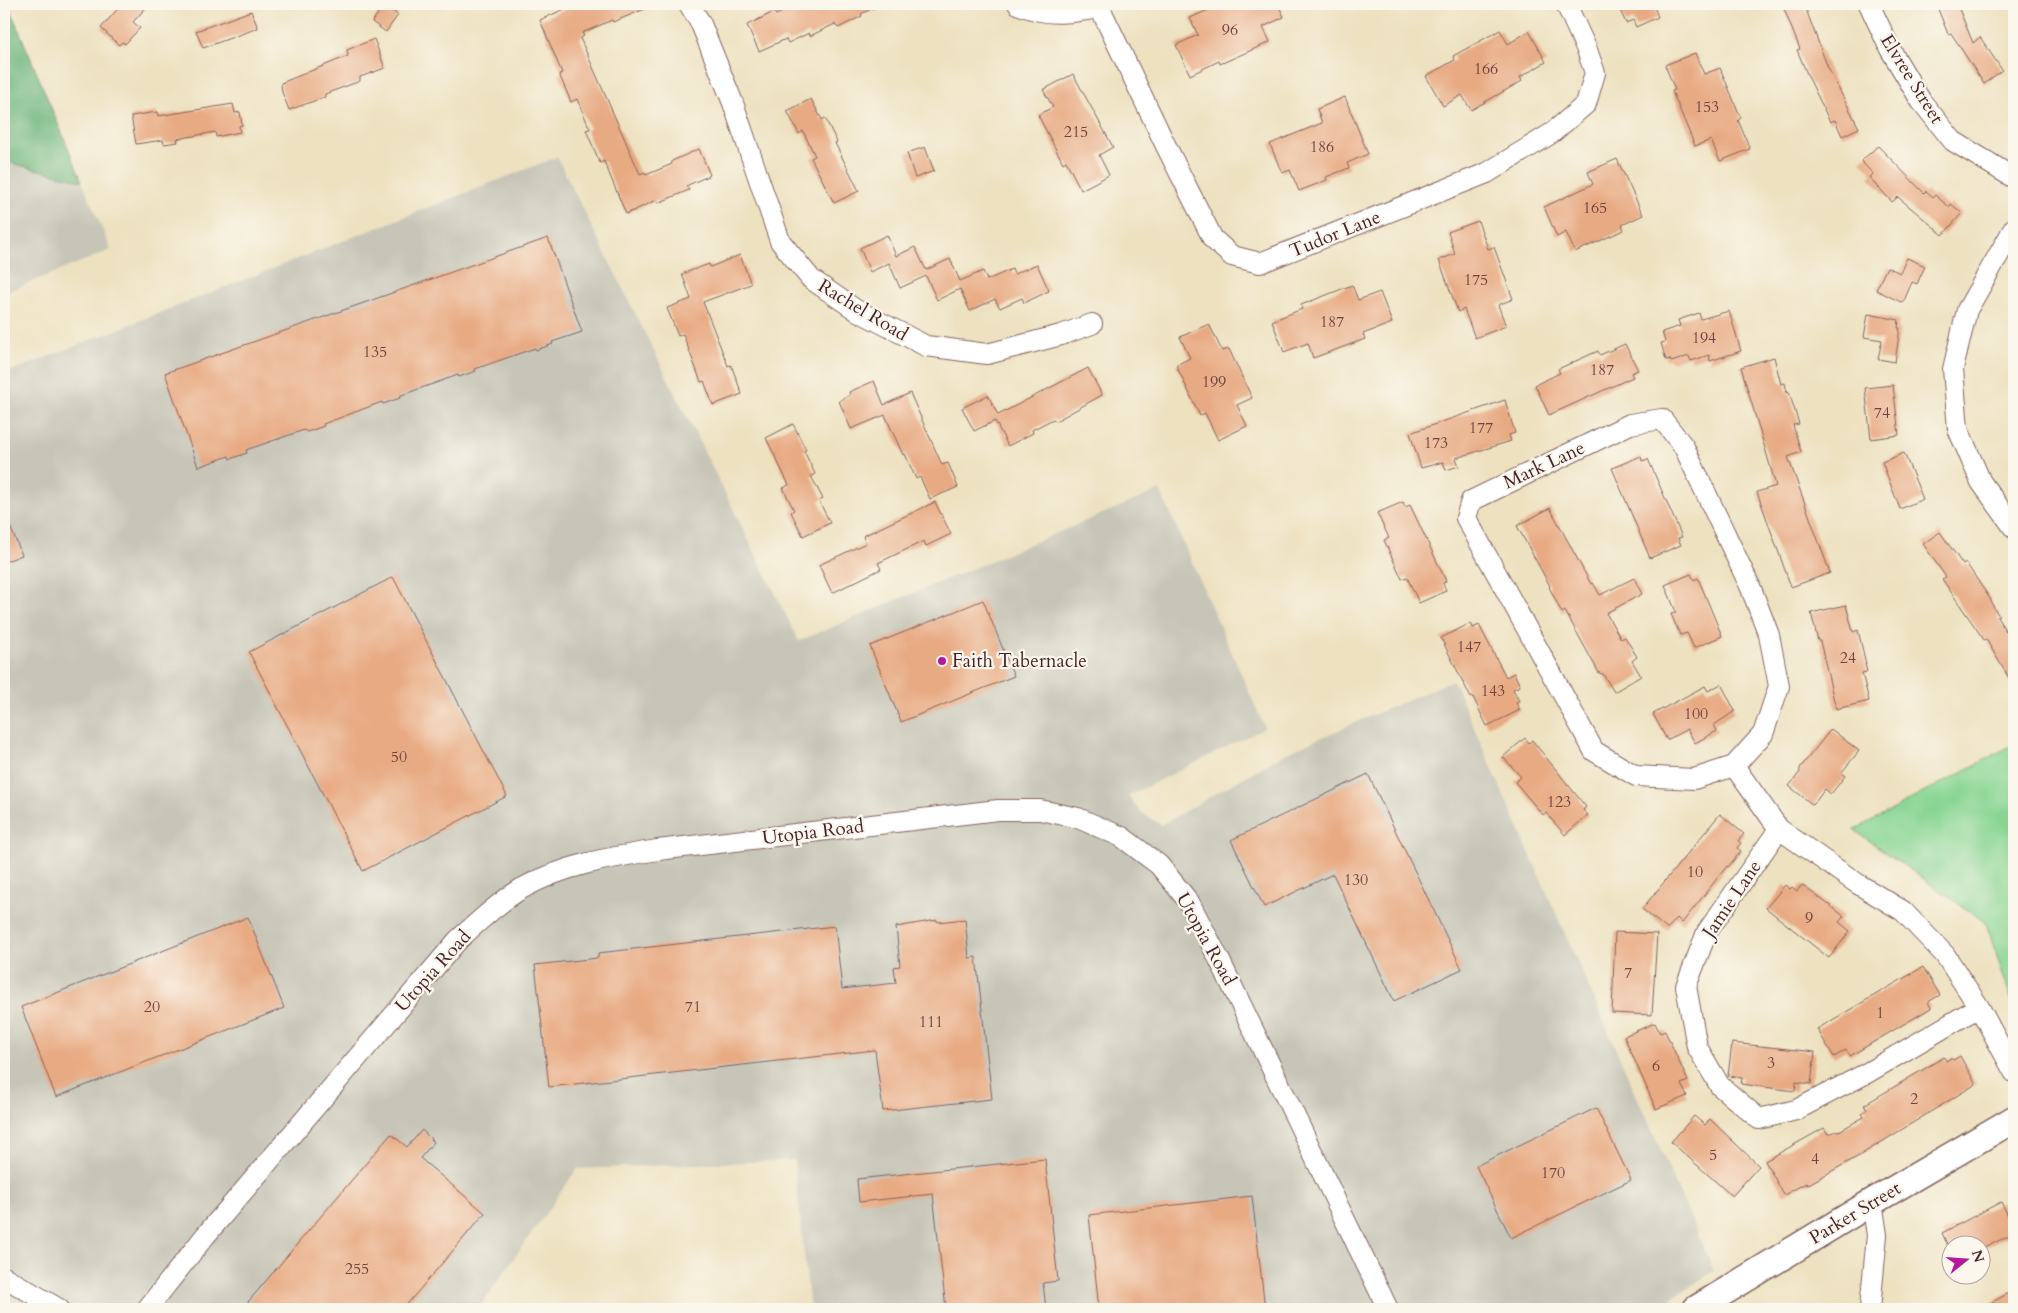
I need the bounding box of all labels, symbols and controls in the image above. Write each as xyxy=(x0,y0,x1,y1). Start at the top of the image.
house number: 96 xyxy=(1222,19,1238,41)
street label: Elvree Street xyxy=(1874,29,1950,129)
house number: 166 xyxy=(1474,58,1498,80)
house number: 153 xyxy=(1695,96,1719,118)
house number: 215 xyxy=(1064,121,1088,143)
house number: 186 xyxy=(1310,136,1334,158)
house number: 165 xyxy=(1583,197,1607,219)
street label: Tudor Lane xyxy=(1286,204,1384,264)
house number: 175 xyxy=(1464,269,1488,291)
street label: Rachel Road xyxy=(813,273,913,347)
house number: 187 xyxy=(1320,311,1344,333)
house number: 194 xyxy=(1692,327,1716,349)
house number: 135 xyxy=(363,341,387,363)
house number: 187 xyxy=(1590,359,1614,381)
house number: 199 xyxy=(1202,371,1226,393)
house number: 74 xyxy=(1874,402,1890,424)
house number: 177 xyxy=(1469,417,1493,439)
house number: 173 xyxy=(1424,432,1448,454)
street label: Mark Lane xyxy=(1499,435,1589,495)
house number: 147 xyxy=(1457,636,1481,658)
house number: 24 xyxy=(1840,647,1856,669)
place label: Faith Tabernacle xyxy=(952,648,1087,674)
marker: Faith Tabernacle xyxy=(936,655,948,667)
house number: 143 xyxy=(1481,680,1505,702)
house number: 100 xyxy=(1684,703,1708,725)
house number: 50 xyxy=(391,746,407,768)
house number: 123 xyxy=(1547,791,1571,813)
street label: Utopia Road xyxy=(761,813,865,851)
street label: Jamie Lane xyxy=(1695,855,1768,946)
house number: 10 xyxy=(1687,861,1703,883)
house number: 130 xyxy=(1344,869,1368,891)
street label: Utopia Road xyxy=(1170,888,1242,990)
house number: 9 xyxy=(1805,907,1813,929)
street label: Utopia Road xyxy=(389,924,477,1018)
house number: 7 xyxy=(1624,962,1632,984)
house number: 20 xyxy=(144,996,160,1018)
house number: 71 xyxy=(685,996,701,1018)
house number: 1 xyxy=(1876,1002,1884,1024)
house number: 111 xyxy=(919,1011,943,1033)
house number: 3 xyxy=(1767,1052,1775,1074)
house number: 6 xyxy=(1652,1055,1660,1077)
house number: 2 xyxy=(1910,1088,1918,1110)
house number: 5 xyxy=(1709,1144,1717,1166)
house number: 4 xyxy=(1811,1148,1819,1170)
house number: 170 xyxy=(1541,1162,1565,1184)
street label: Parker Street xyxy=(1804,1175,1906,1251)
north arrow xyxy=(1940,1236,1990,1286)
text: N xyxy=(1967,1248,1989,1265)
house number: 255 xyxy=(345,1258,369,1280)

